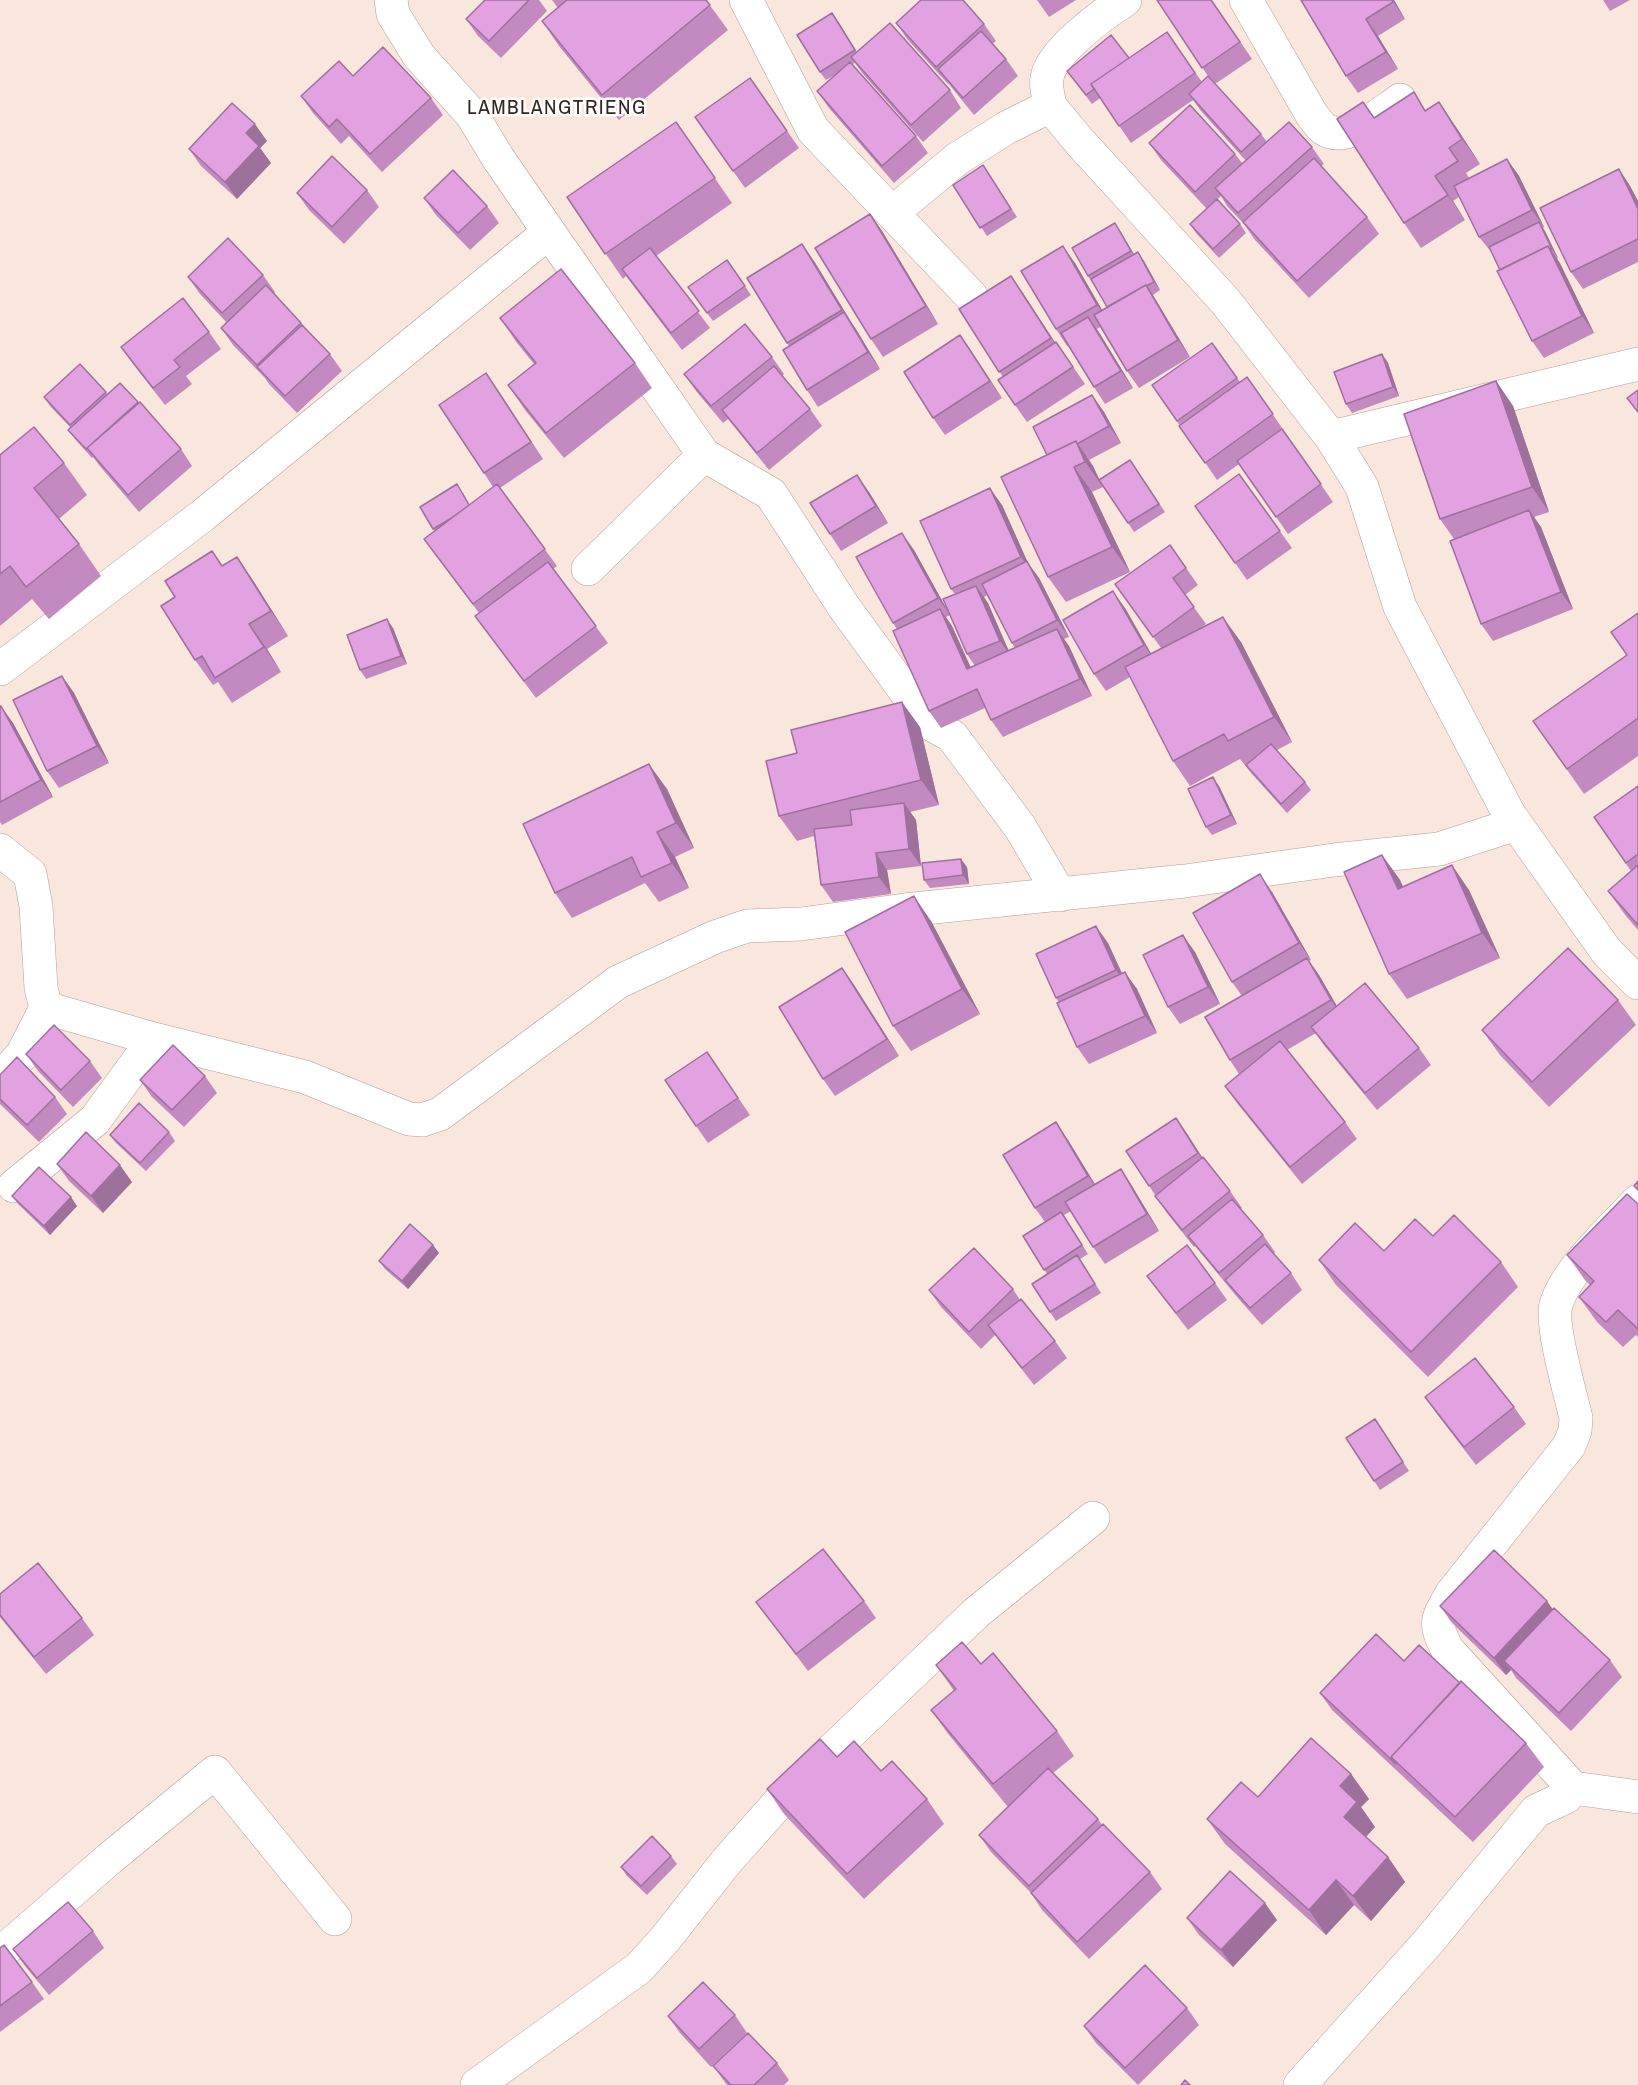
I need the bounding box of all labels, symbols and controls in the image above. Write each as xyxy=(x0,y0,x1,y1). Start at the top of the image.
district label: LAMBLANGTRIENG xyxy=(467,95,647,121)

